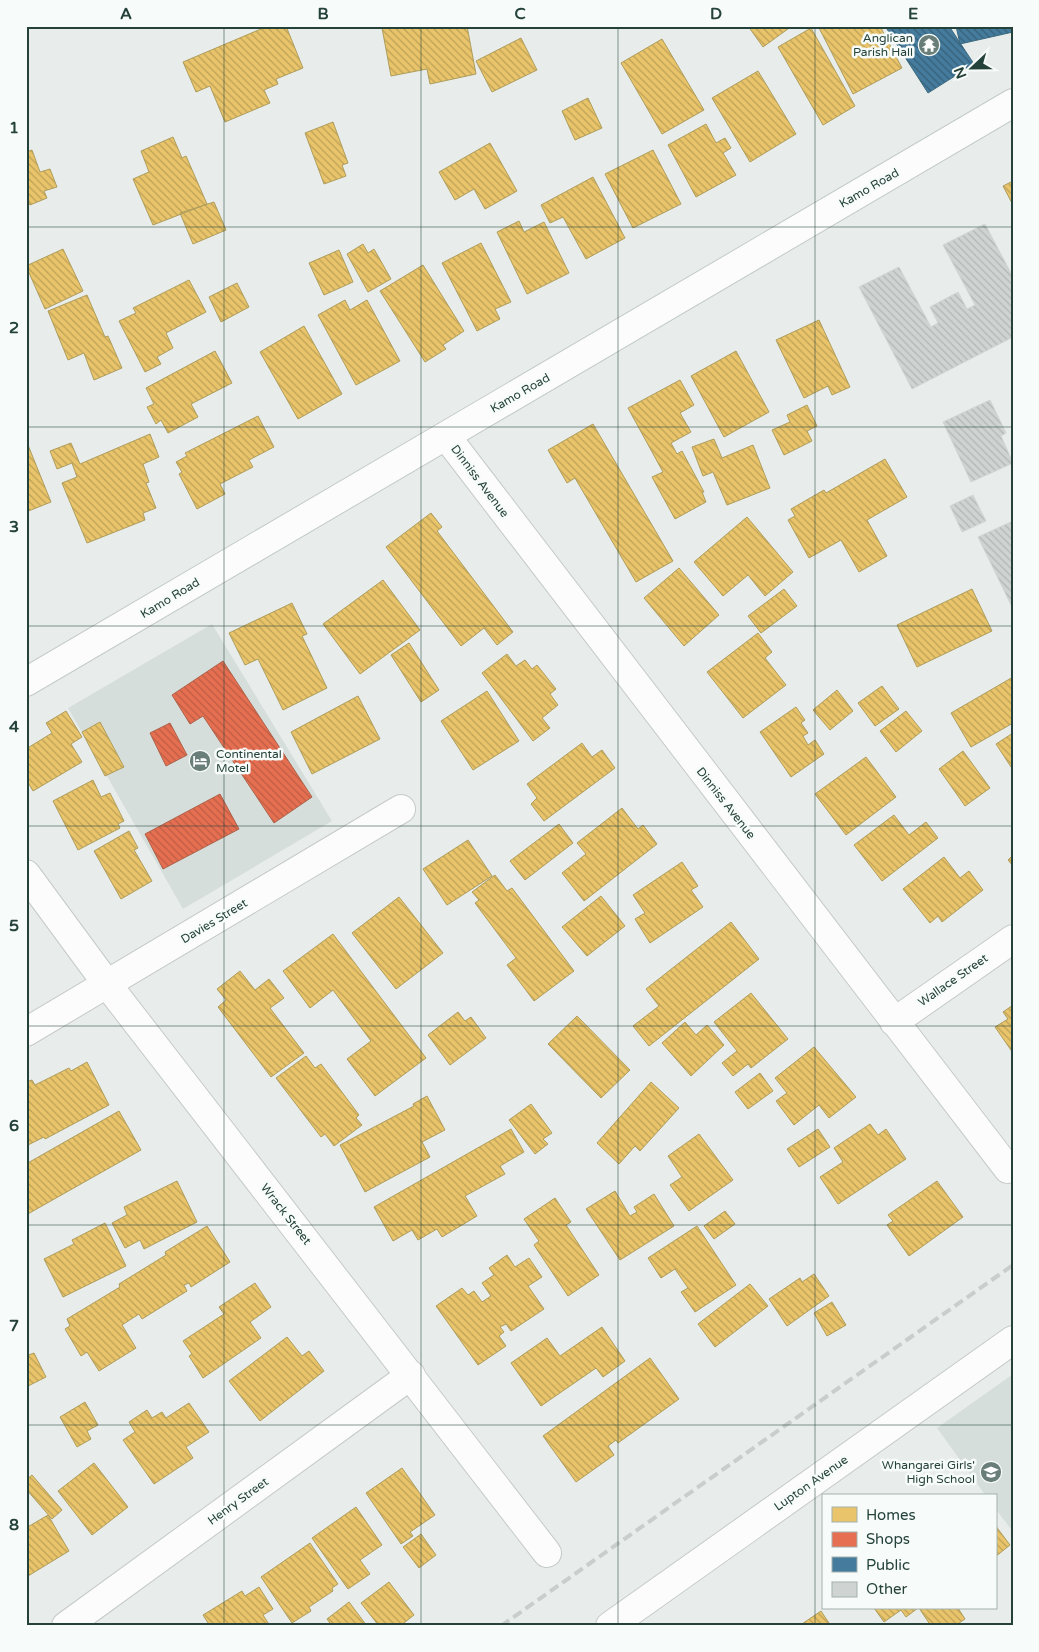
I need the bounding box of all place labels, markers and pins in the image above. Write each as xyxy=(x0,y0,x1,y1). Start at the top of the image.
place label: Anglican Parish Hall xyxy=(853,31,913,59)
temple icon: Anglican Parish Hall xyxy=(917,33,941,57)
place label: Continental Motel xyxy=(216,747,282,775)
hotel icon: Continental Motel xyxy=(188,749,212,773)
place label: Whangarei Girls' High School xyxy=(882,1458,975,1486)
school or university icon: Whangarei Girls' High School xyxy=(979,1460,1003,1484)

